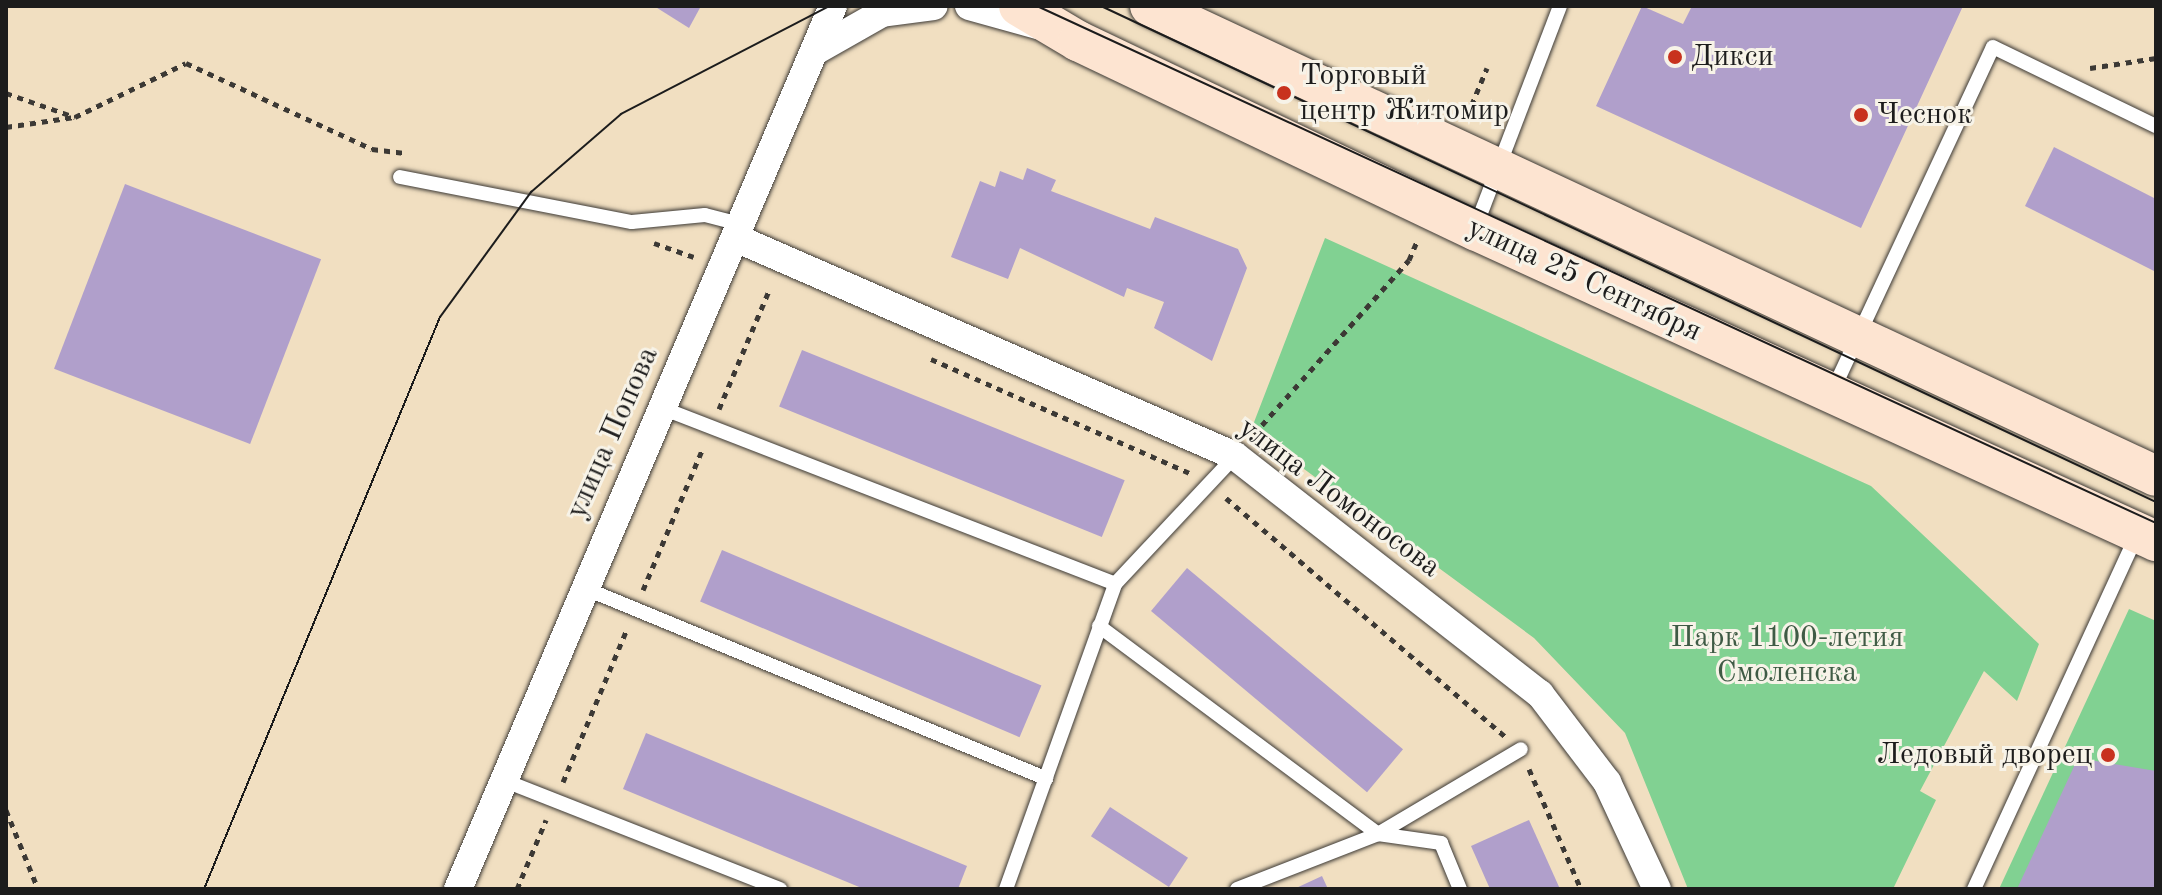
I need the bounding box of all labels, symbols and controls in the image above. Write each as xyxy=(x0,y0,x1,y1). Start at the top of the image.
place label: Дикси xyxy=(1691,39,1774,75)
marker: Дикси xyxy=(1666,48,1684,66)
place label: Торговый центр Житомир xyxy=(1300,58,1509,128)
marker: Торговый центр Житомир xyxy=(1275,84,1293,102)
place label: Чеснок xyxy=(1877,97,1972,133)
marker: Чеснок xyxy=(1852,106,1870,124)
street label: улица 25 Сентября xyxy=(1461,210,1707,350)
street label: улица Попова xyxy=(559,342,667,524)
street label: улица Ломоносова xyxy=(1231,410,1447,586)
park label: Парк 1100-летия Смоленска xyxy=(1671,620,1903,690)
place label: Ледовый дворец xyxy=(1877,737,2092,773)
marker: Ледовый дворец xyxy=(2099,746,2117,764)

